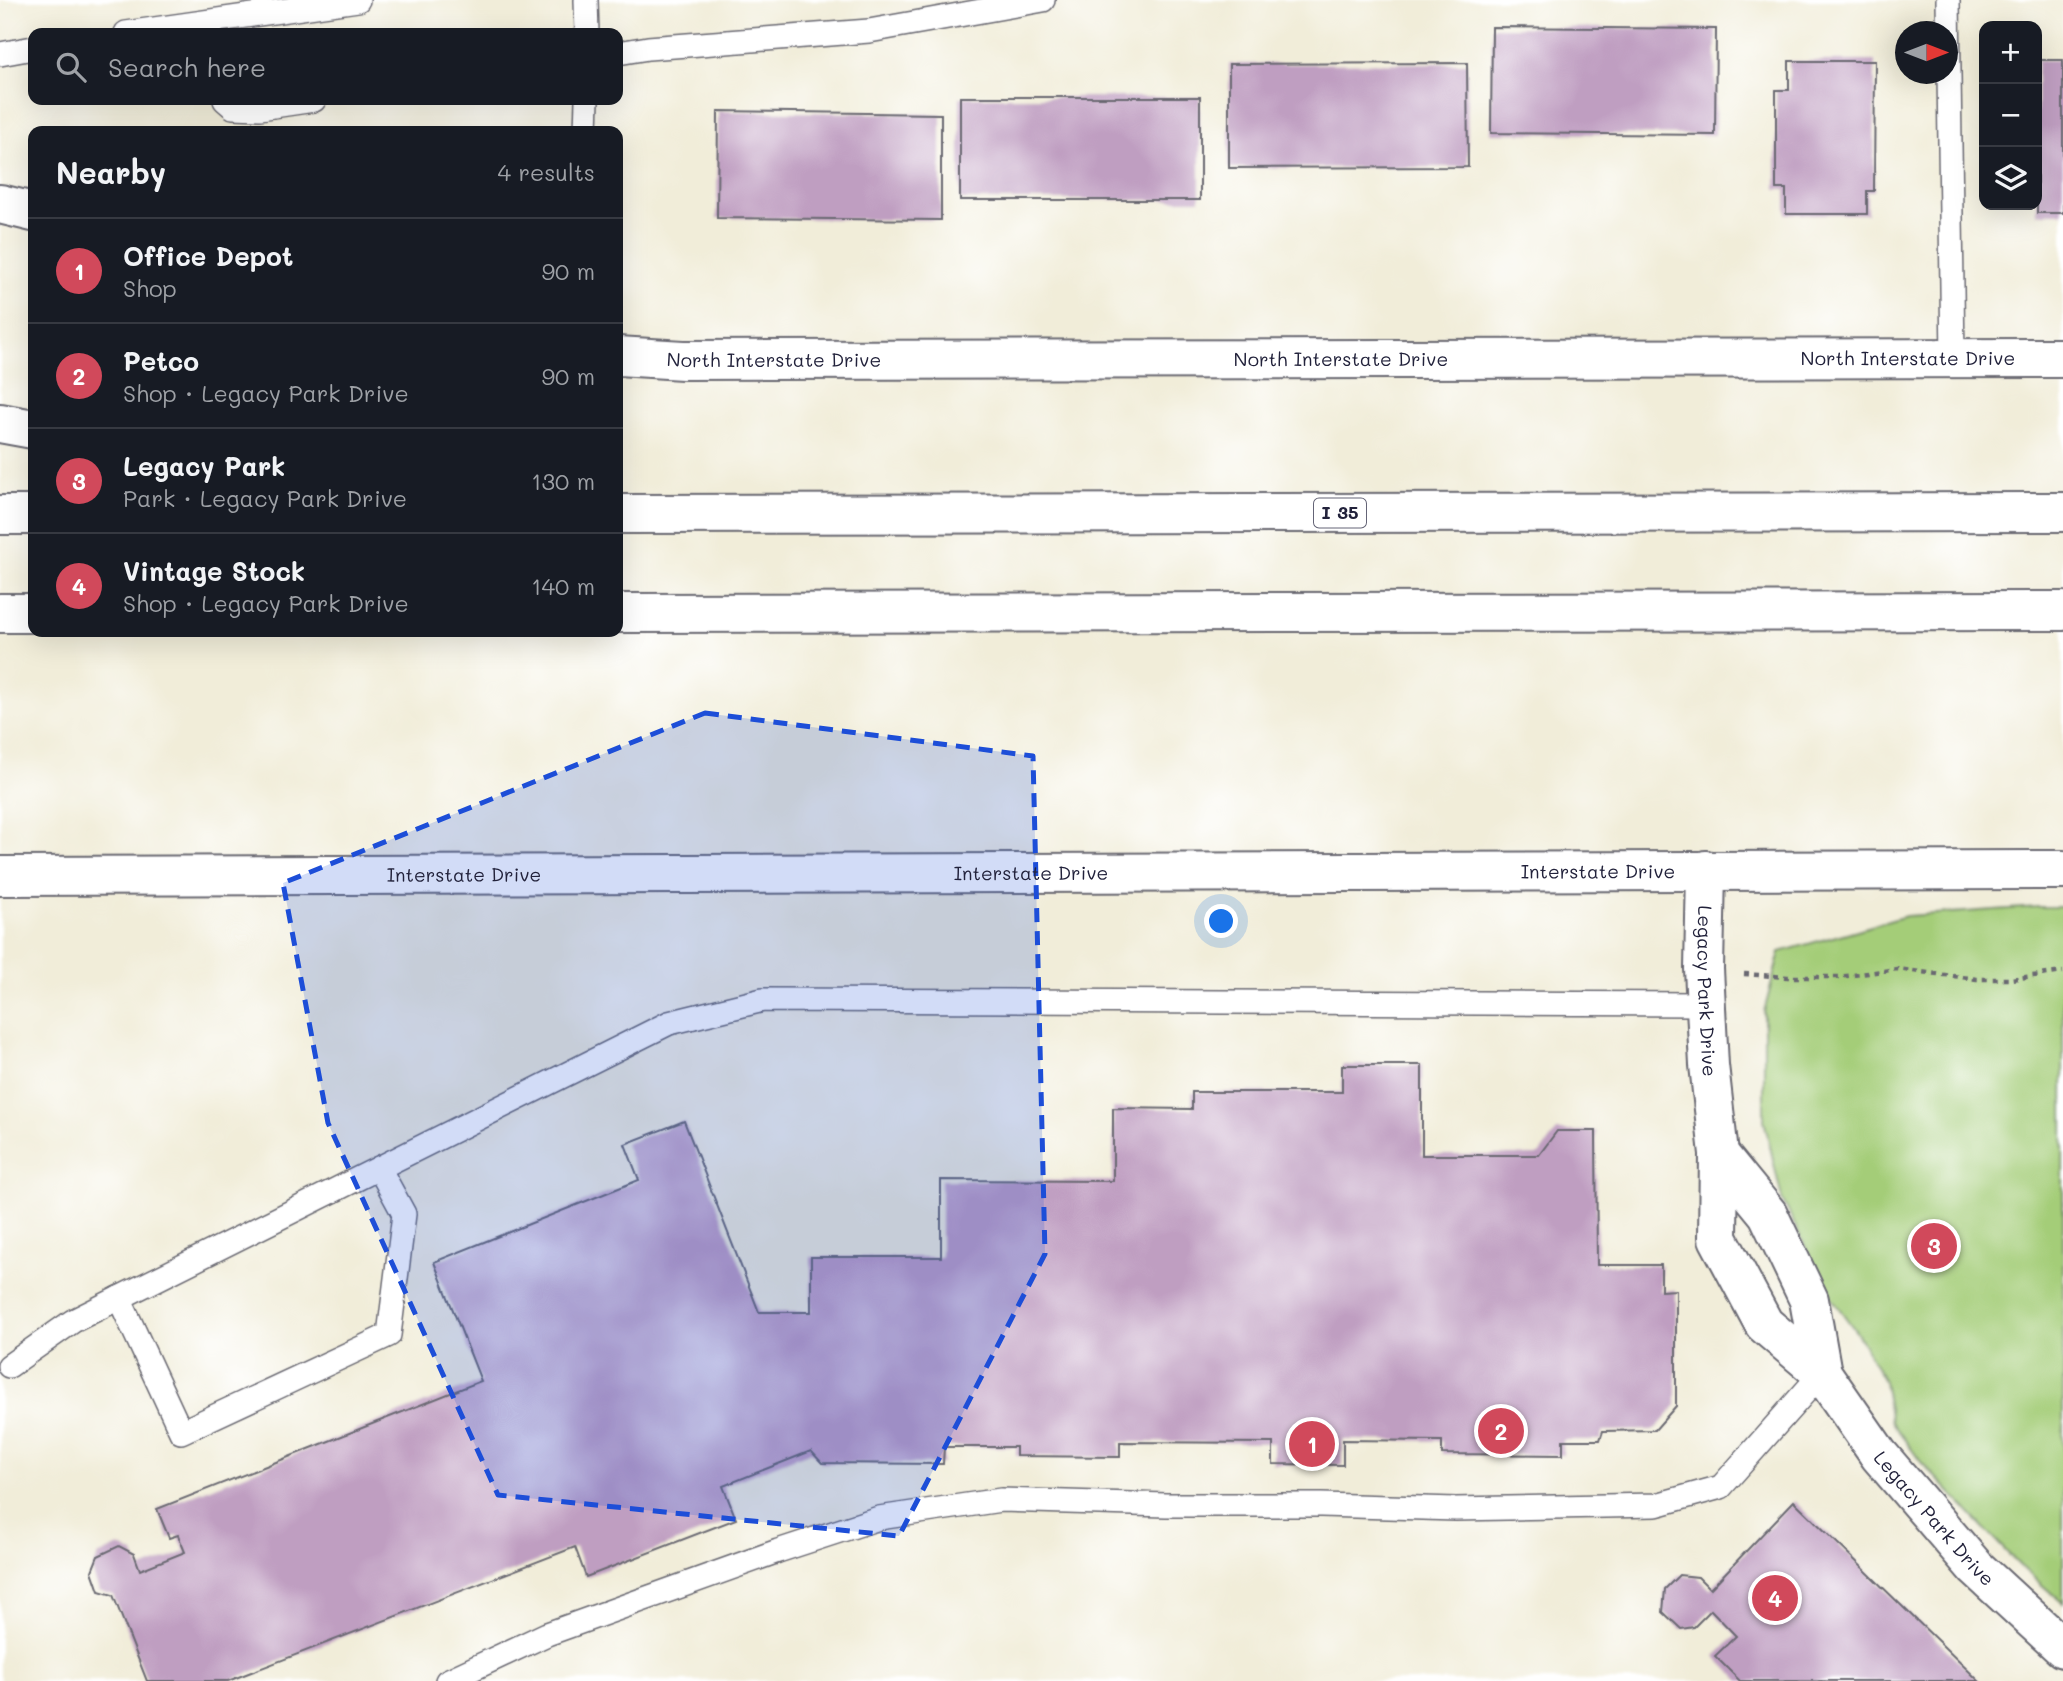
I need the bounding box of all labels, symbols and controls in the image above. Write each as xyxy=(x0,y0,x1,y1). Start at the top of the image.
north arrow xyxy=(1895,21,1958,84)
map controls xyxy=(1979,21,2042,210)
button: + xyxy=(1979,21,2042,84)
search box xyxy=(28,28,623,105)
icon: search xyxy=(52,48,90,86)
text: Search here xyxy=(108,50,266,84)
button: − xyxy=(1979,84,2042,147)
button: layers xyxy=(1979,147,2042,210)
text: Nearby xyxy=(56,152,166,192)
text: 4 results xyxy=(498,157,595,187)
text: Office Depot xyxy=(123,239,293,273)
text: 1 xyxy=(74,256,84,286)
text: 90 m xyxy=(542,256,595,286)
text: Shop xyxy=(123,273,177,303)
text: Petco xyxy=(123,344,199,378)
street label: North Interstate Drive xyxy=(1801,345,2015,370)
street label: North Interstate Drive xyxy=(666,346,881,372)
street label: North Interstate Drive xyxy=(1234,346,1448,371)
text: 2 xyxy=(73,361,85,391)
text: 90 m xyxy=(542,361,595,391)
text: Shop · Legacy Park Drive xyxy=(123,378,409,408)
text: Legacy Park xyxy=(123,449,285,483)
text: 3 xyxy=(72,466,86,496)
text: 130 m xyxy=(531,466,595,496)
text: Park · Legacy Park Drive xyxy=(123,483,407,513)
road number: I 35 xyxy=(1314,499,1366,528)
text: Vintage Stock xyxy=(123,554,305,588)
text: 4 xyxy=(72,571,86,601)
text: 140 m xyxy=(531,571,595,601)
text: Shop · Legacy Park Drive xyxy=(123,588,409,618)
street label: Interstate Drive xyxy=(1521,858,1675,884)
street label: Interstate Drive xyxy=(954,860,1108,885)
street label: Interstate Drive xyxy=(387,861,541,887)
your location xyxy=(1204,904,1238,938)
street label: Legacy Park Drive xyxy=(1692,905,1723,1078)
pin: 3 xyxy=(1911,1220,1957,1272)
pin: 2 xyxy=(1478,1405,1524,1457)
pin: 1 xyxy=(1289,1418,1335,1470)
street label: Legacy Park Drive xyxy=(1869,1445,2000,1591)
pin: 4 xyxy=(1752,1572,1798,1624)

